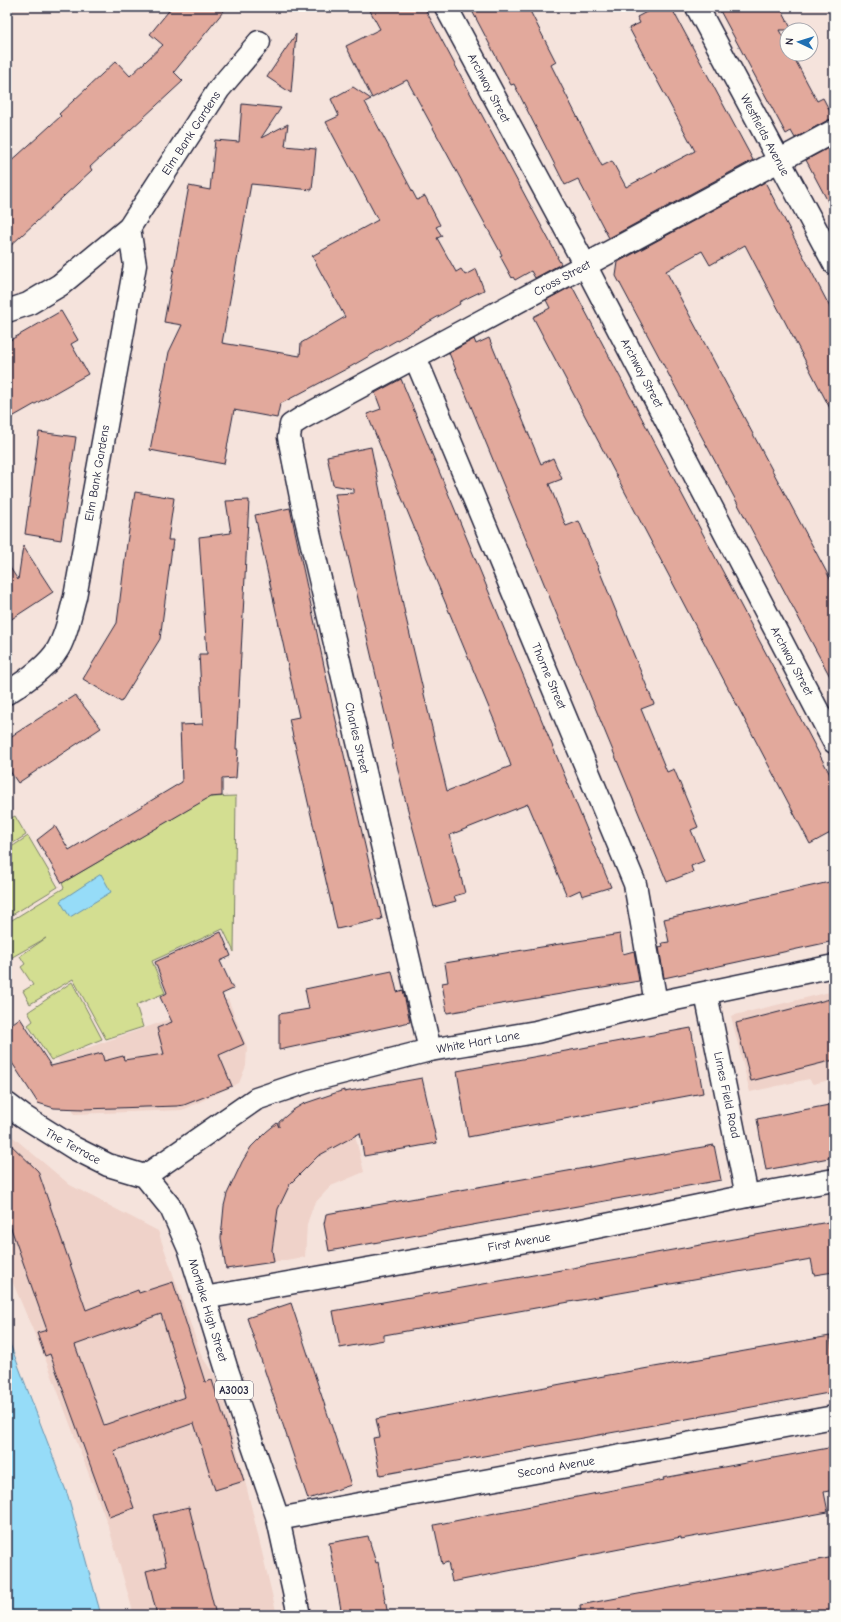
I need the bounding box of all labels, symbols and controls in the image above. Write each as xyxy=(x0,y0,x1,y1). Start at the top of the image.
north arrow xyxy=(779,22,819,62)
text: N xyxy=(783,37,796,45)
street label: Archway Street xyxy=(465,51,513,125)
street label: Elm Bank Gardens xyxy=(159,88,223,178)
street label: Westfields Avenue xyxy=(738,92,792,178)
street label: Cross Street xyxy=(531,257,593,299)
street label: Archway Street xyxy=(618,336,666,410)
street label: Elm Bank Gardens xyxy=(82,424,112,522)
street label: Archway Street xyxy=(768,624,816,698)
street label: Thorne Street xyxy=(529,641,569,712)
street label: Charles Street xyxy=(342,701,372,775)
street label: White Hart Lane xyxy=(435,1028,521,1056)
street label: Limes Field Road xyxy=(711,1050,743,1140)
street label: The Terrace xyxy=(43,1125,103,1167)
street label: First Avenue xyxy=(487,1230,551,1254)
street label: Mortlake High Street xyxy=(186,1257,231,1364)
road number: A3003 xyxy=(215,1381,253,1399)
street label: Second Avenue xyxy=(516,1453,596,1481)

